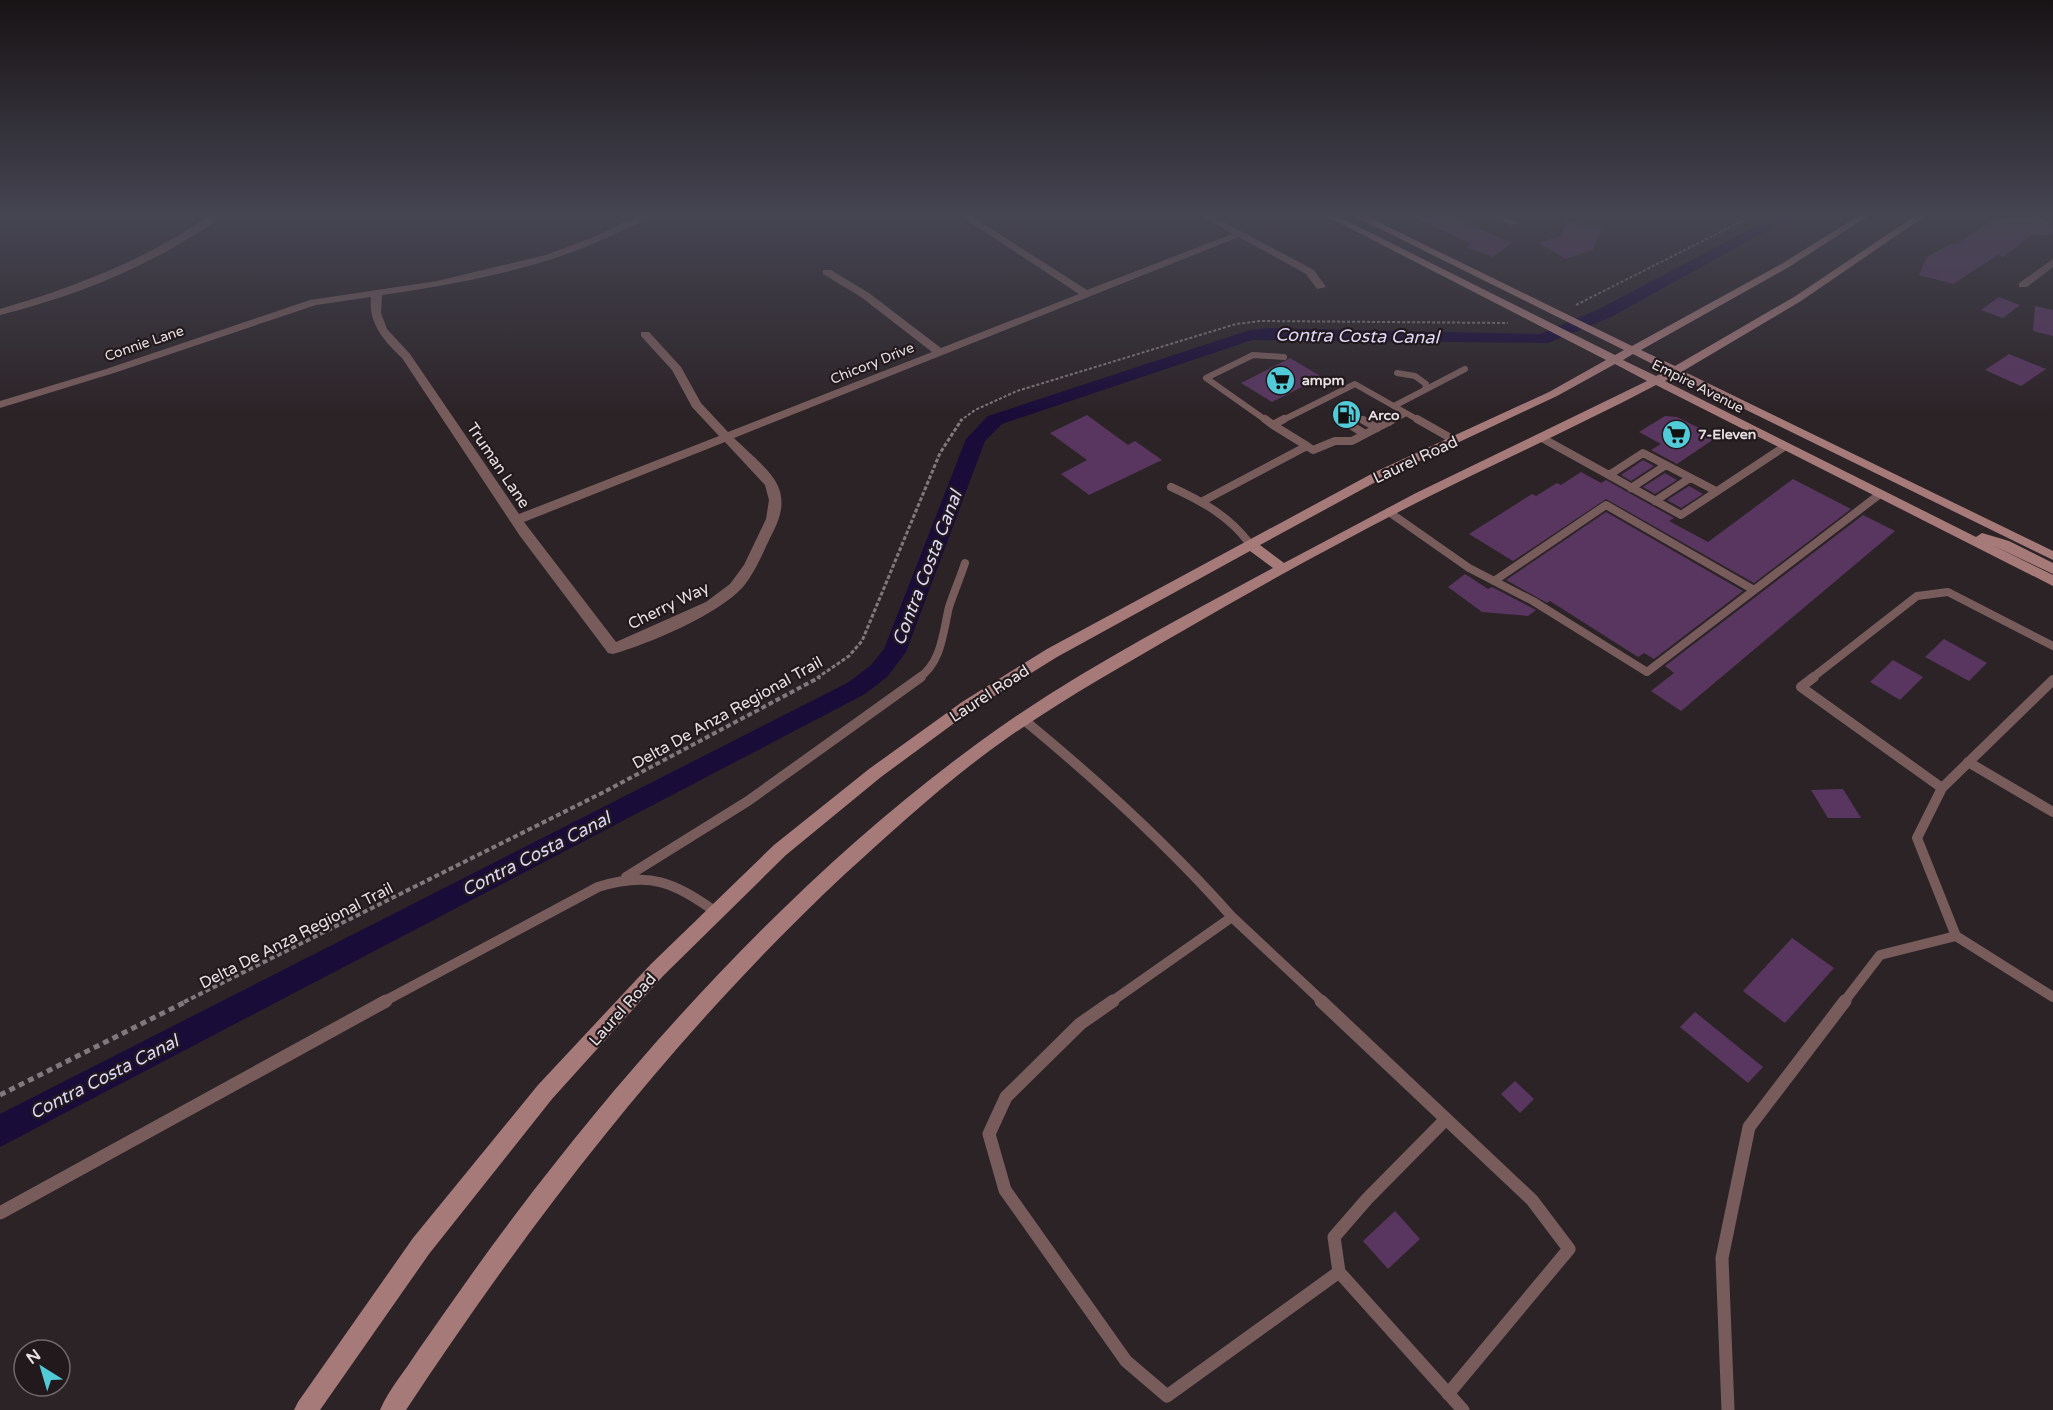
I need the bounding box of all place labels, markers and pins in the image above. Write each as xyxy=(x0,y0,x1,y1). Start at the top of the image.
supermarket icon: ampm xyxy=(1265,364,1297,396)
place label: ampm xyxy=(1302,372,1345,389)
fuel station icon: Arco xyxy=(1331,399,1363,431)
place label: Arco xyxy=(1368,407,1400,424)
supermarket icon: 7-Eleven xyxy=(1661,418,1693,450)
place label: 7-Eleven xyxy=(1698,426,1756,443)

